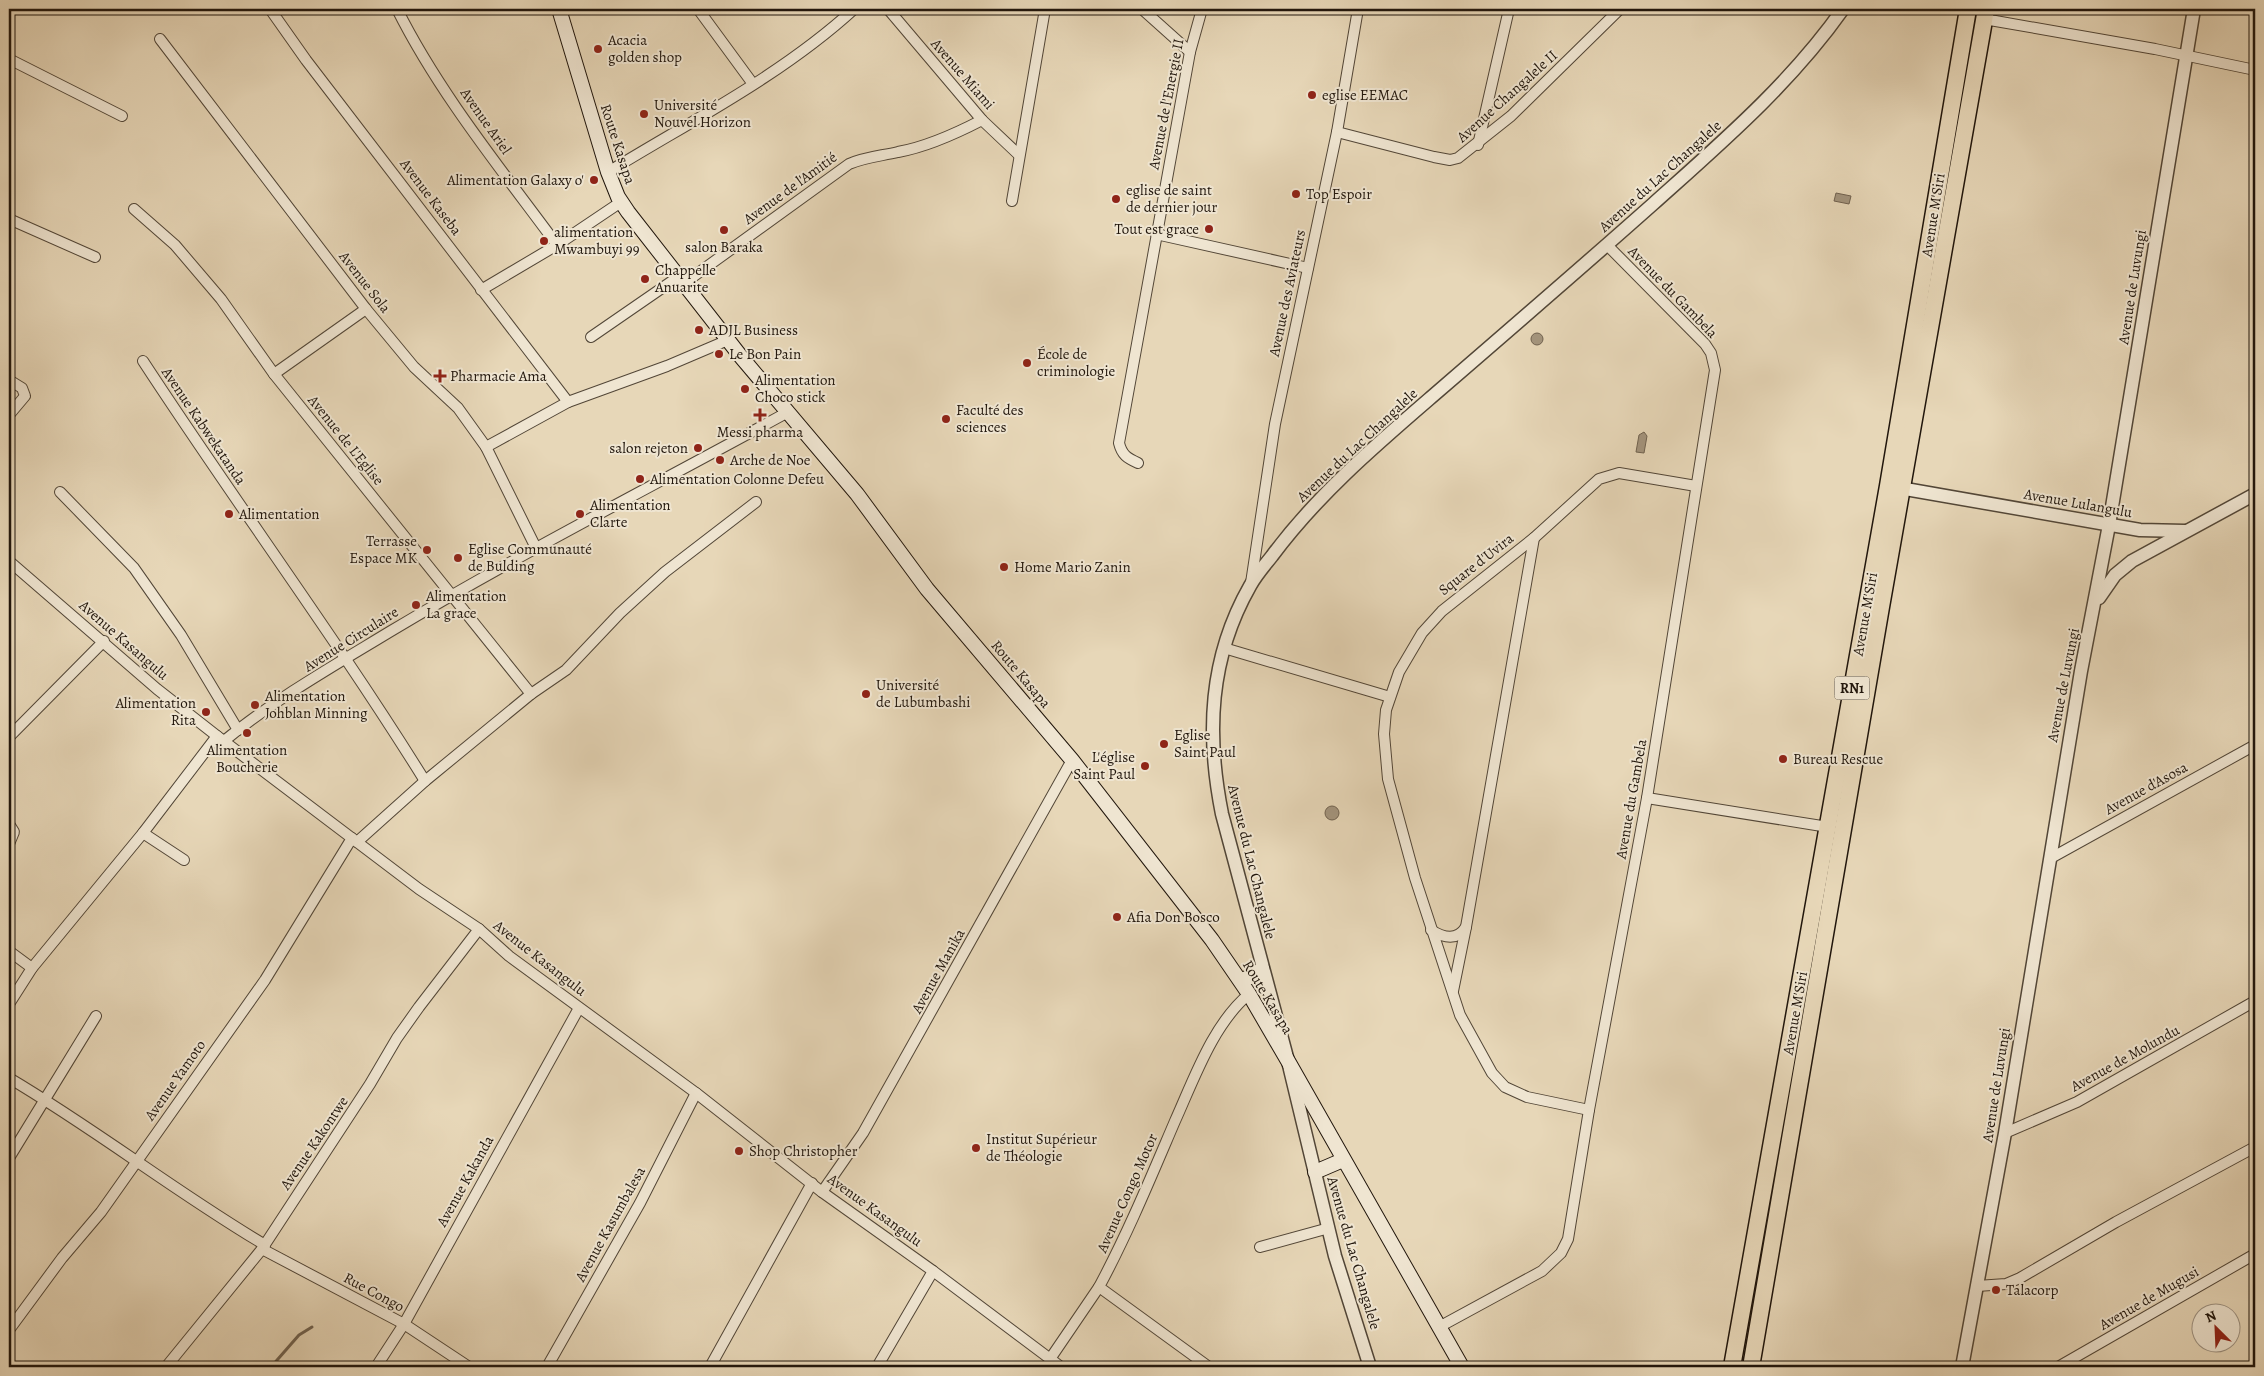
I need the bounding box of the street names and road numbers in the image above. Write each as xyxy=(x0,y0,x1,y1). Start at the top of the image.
street label: Avenue Miami xyxy=(926,33,999,114)
street label: Avenue de l'Energie II xyxy=(1143,37,1189,172)
street label: Avenue Changalele II xyxy=(1452,45,1562,147)
street label: Avenue Ariel xyxy=(455,83,516,158)
street label: Route Kasapa xyxy=(596,101,640,187)
street label: Avenue du Lac Changalele xyxy=(1594,115,1726,237)
street label: Avenue de l'Amitié xyxy=(738,147,841,229)
street label: Avenue Kaseba xyxy=(395,154,466,239)
street label: Avenue M'Siri xyxy=(1916,172,1949,259)
street label: Avenue des Aviateurs xyxy=(1264,228,1310,359)
street label: Avenue de Luvungi xyxy=(2113,228,2151,347)
street label: Avenue du Gambela xyxy=(1623,241,1722,343)
street label: Avenue Sola xyxy=(334,246,395,317)
street label: Avenue Kabwekatanda xyxy=(157,363,251,489)
street label: Avenue du Lac Changalele xyxy=(1292,383,1422,507)
street label: Avenue de L'Eglise xyxy=(303,390,389,489)
street label: Avenue Lulangulu xyxy=(2021,483,2135,523)
street label: Square d'Uvira xyxy=(1434,528,1518,600)
street label: Avenue M'Siri xyxy=(1848,571,1882,658)
street label: Avenue Kasangulu xyxy=(74,595,174,685)
street label: Avenue Circulaire xyxy=(299,602,402,677)
street label: Avenue de Luvungi xyxy=(2042,626,2084,745)
street label: Route Kasapa xyxy=(987,636,1055,712)
road number: RN1 xyxy=(1834,676,1870,700)
street label: Avenue du Gambela xyxy=(1610,738,1651,861)
street label: Avenue d'Asosa xyxy=(2100,757,2191,820)
street label: Avenue du Lac Changalele xyxy=(1223,782,1281,942)
street label: Avenue Kasangulu xyxy=(489,915,591,1001)
street label: Avenue Manika xyxy=(906,925,969,1018)
street label: Route Kasapa xyxy=(1238,956,1298,1038)
street label: Avenue M'Siri xyxy=(1778,970,1812,1057)
street label: Avenue de Molundu xyxy=(2066,1019,2184,1097)
street label: Avenue de Luvungi xyxy=(1977,1026,2015,1145)
street label: Avenue Yamoto xyxy=(139,1036,210,1125)
street label: Avenue Kakontwe xyxy=(275,1092,353,1195)
street label: Avenue Congo Motor xyxy=(1091,1130,1162,1257)
street label: Avenue Kakanda xyxy=(431,1132,498,1231)
street label: Avenue Kasumbalesa xyxy=(570,1163,650,1286)
street label: Avenue Kasangulu xyxy=(823,1168,927,1252)
street label: Avenue du Lac Changalele xyxy=(1322,1173,1386,1332)
street label: Avenue de Mugusi xyxy=(2095,1261,2202,1335)
street label: Rue Congo xyxy=(340,1268,408,1316)

